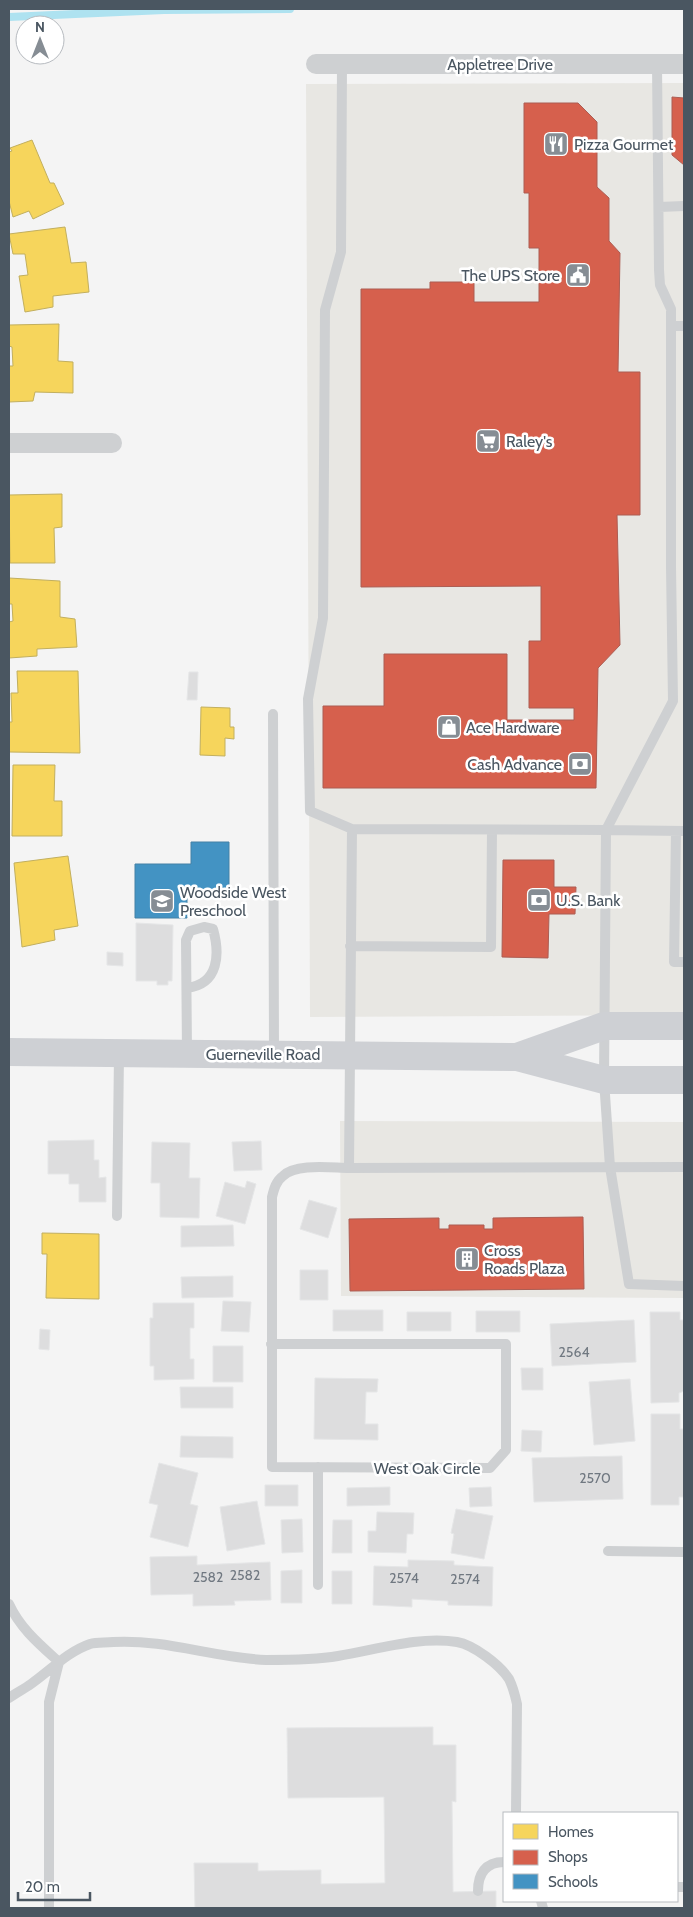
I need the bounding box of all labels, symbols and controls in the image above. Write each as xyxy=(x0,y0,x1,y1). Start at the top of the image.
north arrow xyxy=(15,15,65,65)
text: N xyxy=(35,18,45,36)
street label: Appletree Drive xyxy=(447,55,553,74)
restaurant icon: Pizza Gourmet xyxy=(543,131,569,157)
place label: Pizza Gourmet xyxy=(574,135,674,154)
public building icon: The UPS Store xyxy=(565,262,591,288)
place label: The UPS Store xyxy=(461,266,560,285)
supermarket icon: Raley's xyxy=(475,428,501,454)
place label: Raley's xyxy=(506,432,553,451)
shop icon: Ace Hardware xyxy=(436,714,462,740)
place label: Ace Hardware xyxy=(466,718,559,737)
bank icon: Cash Advance xyxy=(567,751,593,777)
place label: Cash Advance xyxy=(467,755,562,774)
place label: Woodside West Preschool xyxy=(180,883,287,920)
bank icon: U.S. Bank xyxy=(526,887,552,913)
school or university icon: Woodside West Preschool xyxy=(149,888,175,914)
place label: U.S. Bank xyxy=(556,891,621,910)
street label: Guerneville Road xyxy=(206,1045,320,1064)
place label: Cross Roads Plaza xyxy=(484,1241,565,1278)
building icon: Cross Roads Plaza xyxy=(454,1246,480,1272)
house number: 2564 xyxy=(559,1343,589,1361)
street label: West Oak Circle xyxy=(374,1459,480,1478)
house number: 2570 xyxy=(579,1469,611,1487)
house number: 2582 xyxy=(230,1566,260,1584)
house number: 2582 xyxy=(193,1568,223,1586)
house number: 2574 xyxy=(389,1569,419,1587)
house number: 2574 xyxy=(450,1570,480,1588)
legend xyxy=(503,1812,678,1902)
text: Homes xyxy=(548,1823,594,1841)
text: Shops xyxy=(548,1848,588,1866)
scale bar xyxy=(18,1870,90,1902)
text: Schools xyxy=(548,1873,598,1891)
text: 20 m xyxy=(25,1878,60,1896)

